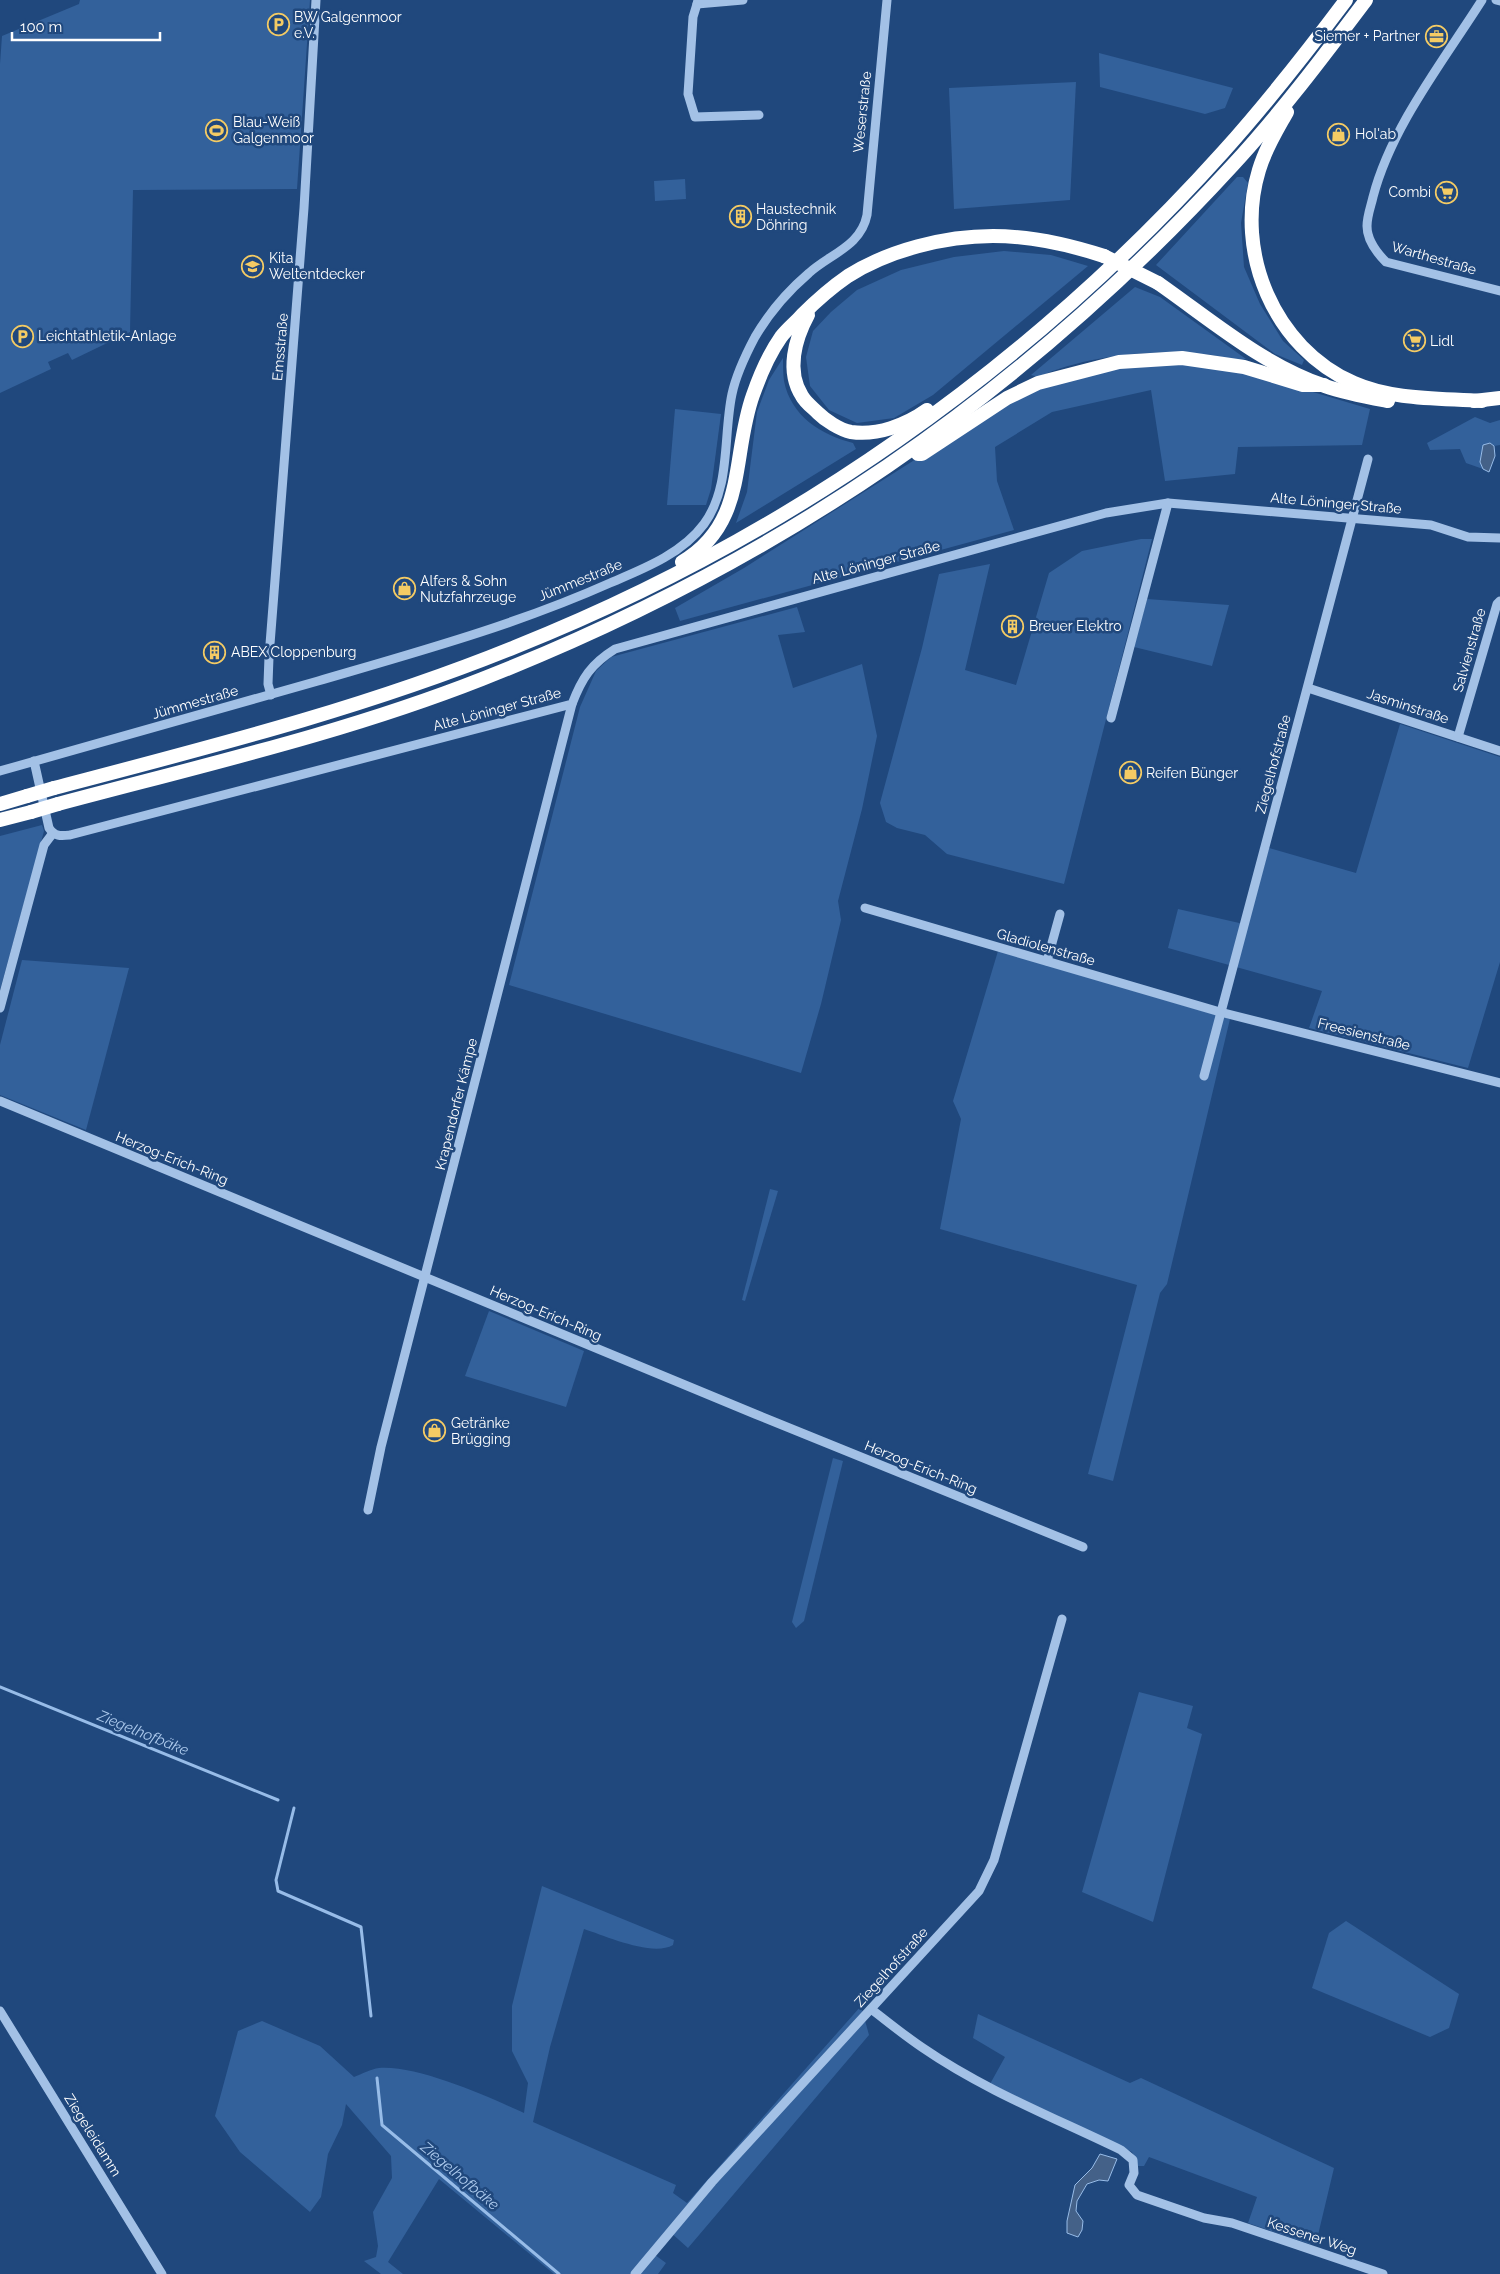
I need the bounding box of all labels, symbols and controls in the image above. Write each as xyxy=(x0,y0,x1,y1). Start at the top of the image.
place label: BW Galgenmoor e.V. xyxy=(294,9,402,41)
scale bar xyxy=(12,10,160,42)
parking icon: BW Galgenmoor e.V. xyxy=(266,13,290,37)
text: 100 m xyxy=(20,18,62,36)
office icon: Siemer + Partner xyxy=(1424,24,1448,48)
place label: Siemer + Partner xyxy=(1314,28,1420,44)
street label: Weserstraße xyxy=(850,71,874,153)
place label: Blau-Weiß Galgenmoor xyxy=(233,114,314,146)
sports icon: Blau-Weiß Galgenmoor xyxy=(205,118,229,142)
shop icon: Hol'ab xyxy=(1327,122,1351,146)
place label: Hol'ab xyxy=(1355,126,1396,142)
supermarket icon: Combi xyxy=(1435,180,1459,204)
place label: Combi xyxy=(1389,184,1431,200)
place label: Haustechnik Döhring xyxy=(756,201,837,233)
building icon: Haustechnik Döhring xyxy=(728,205,752,229)
street label: Warthestraße xyxy=(1390,238,1478,278)
place label: Kita Weltentdecker xyxy=(269,250,365,282)
school or university icon: Kita Weltentdecker xyxy=(241,254,265,278)
street label: Emsstraße xyxy=(269,312,291,382)
parking icon: Leichtathletik-Anlage xyxy=(10,324,34,348)
place label: Leichtathletik-Anlage xyxy=(38,328,176,344)
supermarket icon: Lidl xyxy=(1402,329,1426,353)
place label: Lidl xyxy=(1430,333,1454,349)
street label: Alte Löninger Straße xyxy=(1270,489,1402,517)
street label: Alte Löninger Straße xyxy=(810,537,942,587)
street label: Jümmestraße xyxy=(536,556,624,604)
place label: Alfers & Sohn Nutzfahrzeuge xyxy=(420,573,516,605)
shop icon: Alfers & Sohn Nutzfahrzeuge xyxy=(392,577,416,601)
street label: Salvienstraße xyxy=(1449,606,1489,694)
building icon: Breuer Elektro xyxy=(1001,614,1025,638)
place label: Breuer Elektro xyxy=(1029,618,1122,634)
building icon: ABEX Cloppenburg xyxy=(203,640,227,664)
place label: ABEX Cloppenburg xyxy=(231,644,356,660)
street label: Jümmestraße xyxy=(150,682,240,722)
street label: Alte Löninger Straße xyxy=(431,684,563,734)
street label: Jasminstraße xyxy=(1365,685,1451,727)
street label: Ziegelhofstraße xyxy=(1252,713,1294,815)
shop icon: Reifen Bünger xyxy=(1118,761,1142,785)
place label: Reifen Bünger xyxy=(1146,765,1238,781)
street label: Gladiolenstraße xyxy=(995,925,1097,969)
street label: Freesienstraße xyxy=(1316,1015,1412,1053)
street label: Krapendorfer Kämpe xyxy=(432,1036,480,1172)
street label: Herzog-Erich-Ring xyxy=(113,1128,231,1188)
street label: Herzog-Erich-Ring xyxy=(488,1282,604,1344)
place label: Getränke Brügging xyxy=(451,1415,511,1447)
shop icon: Getränke Brügging xyxy=(423,1419,447,1443)
street label: Herzog-Erich-Ring xyxy=(862,1437,980,1497)
water label: Ziegelhofbäke xyxy=(94,1706,191,1759)
street label: Ziegelhofstraße xyxy=(851,1924,931,2010)
street label: Ziegeleidamm xyxy=(61,2091,125,2179)
water label: Ziegelhofbäke xyxy=(416,2137,503,2214)
street label: Kessener Weg xyxy=(1265,2214,1359,2258)

